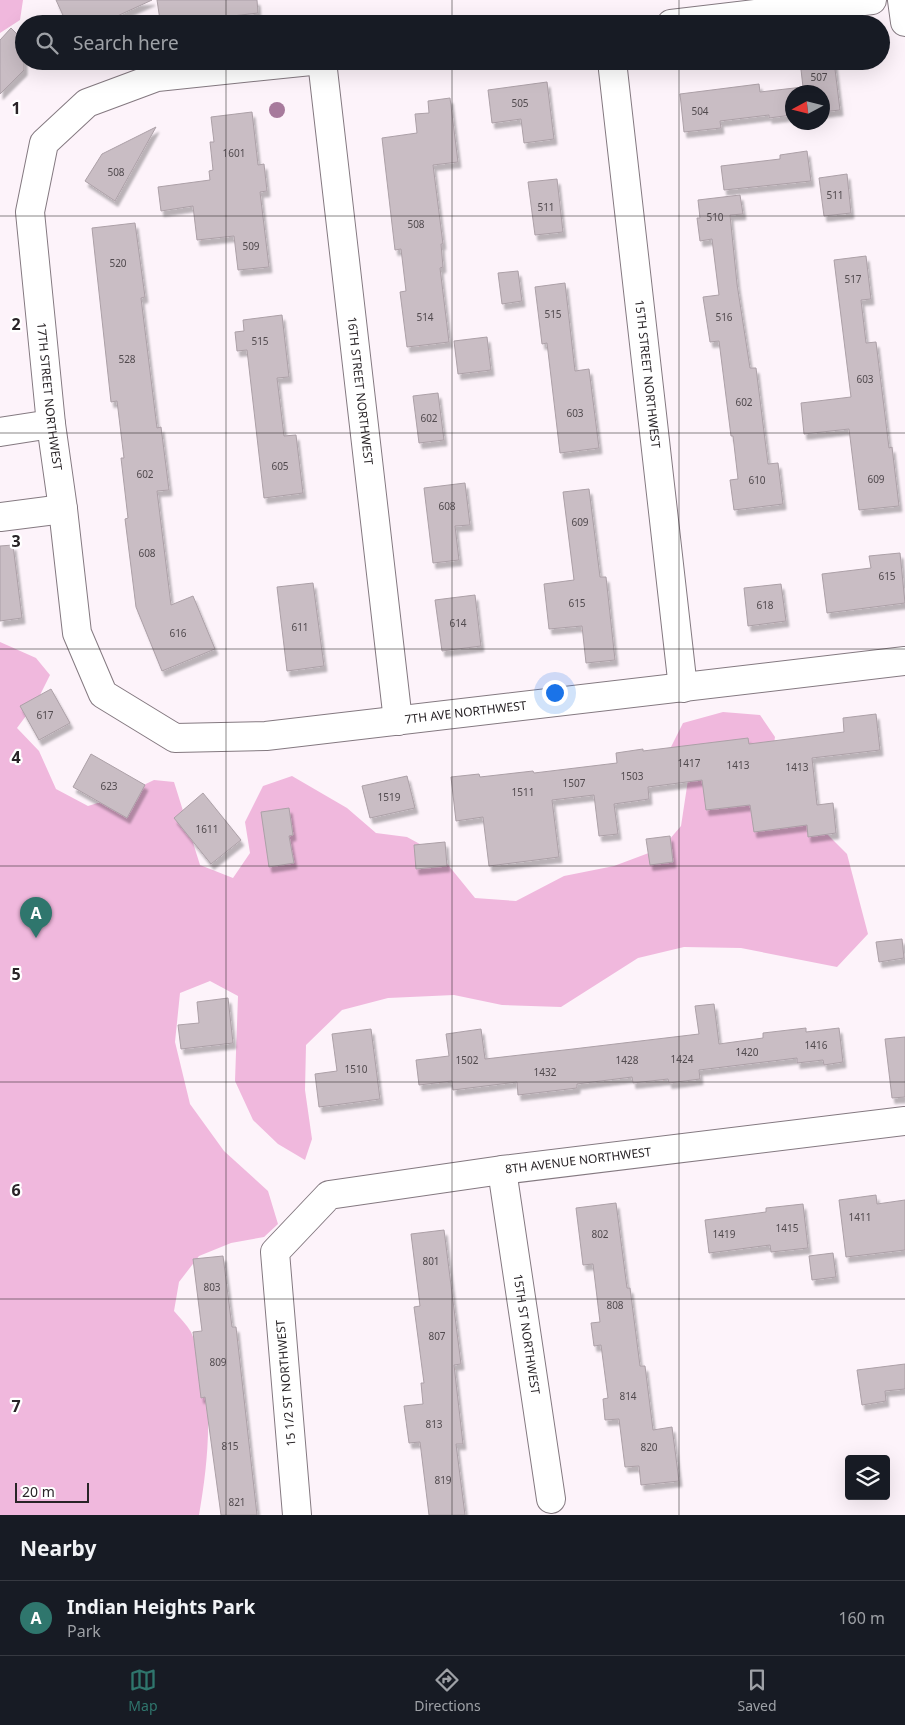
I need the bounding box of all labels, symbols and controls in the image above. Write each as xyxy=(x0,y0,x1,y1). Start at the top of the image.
search box xyxy=(15,15,890,70)
icon: search xyxy=(33,29,61,57)
text: Search here xyxy=(73,30,179,56)
house number: 507 xyxy=(810,70,828,84)
north arrow xyxy=(785,85,830,130)
house number: 505 xyxy=(511,96,529,110)
text: 1 xyxy=(11,97,21,119)
house number: 504 xyxy=(691,104,709,118)
house number: 1601 xyxy=(223,146,245,160)
house number: 508 xyxy=(107,165,125,179)
house number: 511 xyxy=(826,188,844,202)
house number: 511 xyxy=(537,200,555,214)
house number: 510 xyxy=(706,210,724,224)
house number: 508 xyxy=(407,217,425,231)
house number: 509 xyxy=(242,239,260,253)
house number: 520 xyxy=(109,256,127,270)
house number: 517 xyxy=(844,272,862,286)
street label: 15TH STREET NORTHWEST xyxy=(631,299,665,449)
house number: 515 xyxy=(544,307,562,321)
house number: 514 xyxy=(416,310,434,324)
house number: 516 xyxy=(715,310,733,324)
text: 2 xyxy=(11,313,21,335)
street label: 16TH STREET NORTHWEST xyxy=(344,316,377,466)
street label: 17TH STREET NORTHWEST xyxy=(33,321,67,472)
house number: 515 xyxy=(251,334,269,348)
house number: 528 xyxy=(118,352,136,366)
house number: 603 xyxy=(856,372,874,386)
house number: 602 xyxy=(735,395,753,409)
house number: 603 xyxy=(566,406,584,420)
house number: 602 xyxy=(420,411,438,425)
house number: 605 xyxy=(271,459,289,473)
house number: 602 xyxy=(136,467,154,481)
house number: 609 xyxy=(867,472,885,486)
house number: 610 xyxy=(748,473,766,487)
house number: 608 xyxy=(438,499,456,513)
house number: 609 xyxy=(571,515,589,529)
text: 3 xyxy=(11,530,21,552)
house number: 608 xyxy=(138,546,156,560)
house number: 615 xyxy=(878,569,896,583)
house number: 615 xyxy=(568,596,586,610)
house number: 618 xyxy=(756,598,774,612)
house number: 614 xyxy=(449,616,467,630)
house number: 611 xyxy=(291,620,309,634)
house number: 616 xyxy=(169,626,187,640)
your location xyxy=(542,680,568,706)
street label: 7TH AVE NORTHWEST xyxy=(404,696,528,728)
house number: 617 xyxy=(36,708,54,722)
text: 4 xyxy=(11,746,21,768)
house number: 1417 xyxy=(678,756,701,770)
house number: 1413 xyxy=(727,758,750,772)
house number: 1413 xyxy=(786,760,809,774)
house number: 1503 xyxy=(621,769,644,783)
house number: 1507 xyxy=(563,776,586,790)
house number: 623 xyxy=(100,779,118,793)
house number: 1511 xyxy=(512,785,534,799)
house number: 1519 xyxy=(378,790,401,804)
house number: 1611 xyxy=(196,822,218,836)
pin: A xyxy=(20,897,52,938)
text: 5 xyxy=(11,963,21,985)
house number: 1416 xyxy=(805,1038,828,1052)
house number: 1420 xyxy=(736,1045,759,1059)
house number: 1424 xyxy=(671,1052,694,1066)
house number: 1502 xyxy=(456,1053,479,1067)
house number: 1428 xyxy=(616,1053,639,1067)
house number: 1510 xyxy=(345,1062,368,1076)
house number: 1432 xyxy=(534,1065,557,1079)
street label: 8TH AVENUE NORTHWEST xyxy=(504,1143,652,1178)
text: 6 xyxy=(11,1179,21,1201)
house number: 1411 xyxy=(849,1210,871,1224)
house number: 1415 xyxy=(776,1221,799,1235)
house number: 802 xyxy=(591,1227,609,1241)
house number: 1419 xyxy=(713,1227,736,1241)
house number: 801 xyxy=(422,1254,440,1268)
street label: 15TH ST NORTHWEST xyxy=(510,1273,544,1396)
house number: 803 xyxy=(203,1280,221,1294)
house number: 808 xyxy=(606,1298,624,1312)
street label: 15 1/2 ST NORTHWEST xyxy=(271,1319,300,1447)
house number: 807 xyxy=(428,1329,446,1343)
house number: 809 xyxy=(209,1355,227,1369)
house number: 814 xyxy=(619,1389,637,1403)
text: 7 xyxy=(11,1395,21,1417)
house number: 813 xyxy=(425,1417,443,1431)
house number: 815 xyxy=(221,1439,239,1453)
house number: 820 xyxy=(640,1440,658,1454)
map controls xyxy=(845,1455,890,1500)
button: layers xyxy=(845,1455,890,1500)
house number: 819 xyxy=(434,1473,452,1487)
scale bar xyxy=(15,1480,89,1503)
text: 20 m xyxy=(22,1482,55,1501)
house number: 821 xyxy=(228,1495,246,1509)
text: Nearby xyxy=(20,1534,96,1562)
text: Indian Heights Park xyxy=(67,1594,255,1620)
text: A xyxy=(30,1607,42,1629)
text: 160 m xyxy=(838,1607,885,1629)
text: Park xyxy=(67,1620,101,1642)
tab: Map xyxy=(128,1666,158,1715)
tab: Directions xyxy=(414,1666,481,1715)
tab: Saved xyxy=(737,1666,777,1715)

